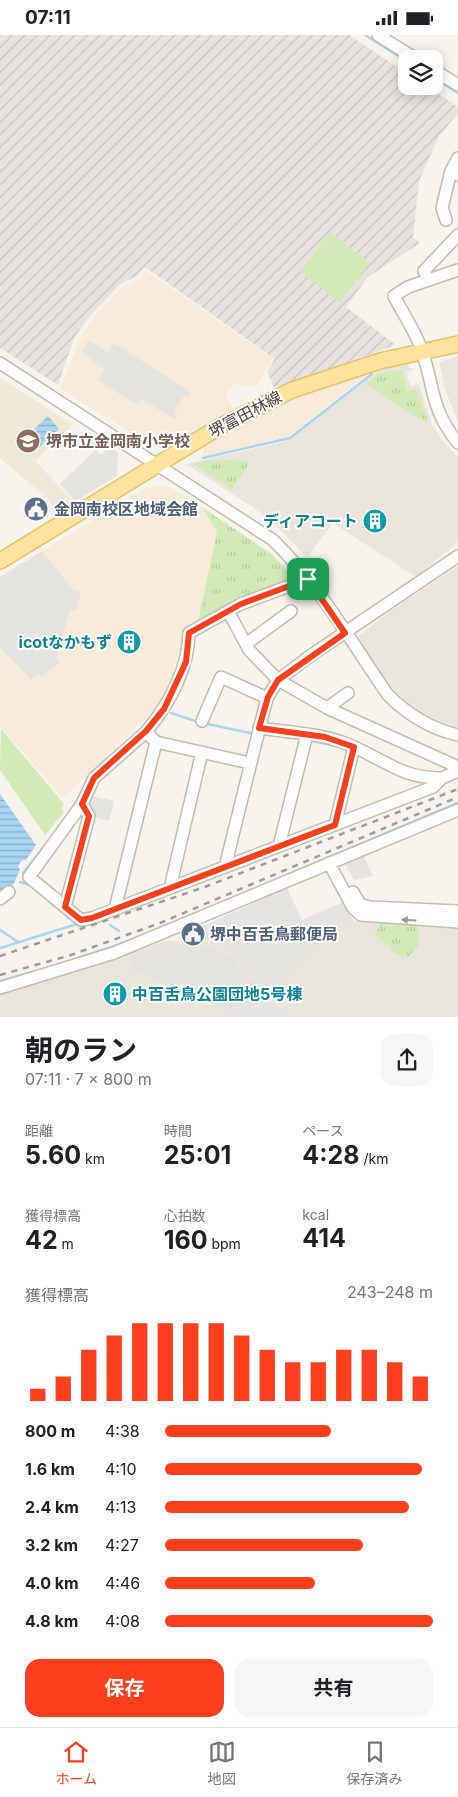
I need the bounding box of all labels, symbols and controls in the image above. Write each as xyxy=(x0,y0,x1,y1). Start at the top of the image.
text: 07:11 xyxy=(25,6,71,29)
map controls xyxy=(398,50,443,95)
button: layers xyxy=(398,50,443,95)
street label: 堺富田林線 xyxy=(205,386,285,442)
school or university icon: 堺市立金岡南小学校 xyxy=(15,428,41,454)
place label: 堺市立金岡南小学校 xyxy=(46,431,190,451)
public building icon: 金岡南校区地域会館 xyxy=(23,496,49,522)
place label: 金岡南校区地域会館 xyxy=(54,499,198,519)
building icon: ディアコート xyxy=(362,508,388,534)
place label: ディアコート xyxy=(263,511,358,531)
pin xyxy=(287,558,329,600)
icon: arrive xyxy=(294,565,322,593)
building icon: icotなかもず xyxy=(116,629,142,655)
place label: icotなかもず xyxy=(19,632,112,652)
one-way arrow xyxy=(401,916,417,924)
public building icon: 堺中百舌鳥郵便局 xyxy=(180,921,206,947)
place label: 堺中百舌鳥郵便局 xyxy=(210,924,338,944)
building icon: 中百舌鳥公園団地5号棟 xyxy=(102,981,128,1007)
place label: 中百舌鳥公園団地5号棟 xyxy=(132,984,302,1004)
text: 朝のラン xyxy=(25,1033,137,1067)
button: share xyxy=(381,1034,433,1086)
text: 07:11 · 7 × 800 m xyxy=(25,1069,152,1089)
text: 距離 xyxy=(25,1122,53,1139)
text: 時間 xyxy=(164,1122,192,1139)
text: ペース xyxy=(302,1122,344,1139)
text: 5.60 xyxy=(25,1140,81,1170)
text: 25:01 xyxy=(164,1140,231,1170)
text: 4:28 xyxy=(302,1140,360,1170)
text: km xyxy=(81,1150,105,1167)
text: /km xyxy=(360,1150,389,1167)
text: kcal xyxy=(302,1206,329,1223)
text: 獲得標高 xyxy=(25,1207,81,1224)
text: 心拍数 xyxy=(164,1207,206,1224)
text: 414 xyxy=(302,1223,346,1253)
text: 42 xyxy=(25,1225,58,1255)
text: 160 xyxy=(164,1225,208,1255)
text: m xyxy=(58,1235,74,1252)
text: bpm xyxy=(208,1235,241,1252)
text: 243–248 m xyxy=(347,1282,433,1302)
text: 獲得標高 xyxy=(25,1285,89,1305)
text: 800 m xyxy=(25,1421,75,1441)
text: 4:38 xyxy=(105,1421,140,1441)
text: 1.6 km xyxy=(25,1459,75,1479)
text: 4:10 xyxy=(105,1459,137,1479)
text: 2.4 km xyxy=(25,1497,79,1517)
text: 4:13 xyxy=(105,1497,136,1517)
text: 3.2 km xyxy=(25,1535,78,1555)
text: 4:27 xyxy=(105,1535,139,1555)
text: 4.0 km xyxy=(25,1573,79,1593)
text: 4:46 xyxy=(105,1573,140,1593)
text: 4.8 km xyxy=(25,1611,78,1631)
text: 4:08 xyxy=(105,1611,140,1631)
button: 保存 xyxy=(25,1659,224,1717)
button: 共有 xyxy=(234,1659,433,1717)
tab: ホーム xyxy=(55,1738,97,1788)
tab: 地図 xyxy=(208,1738,236,1788)
tab: 保存済み xyxy=(347,1738,403,1788)

